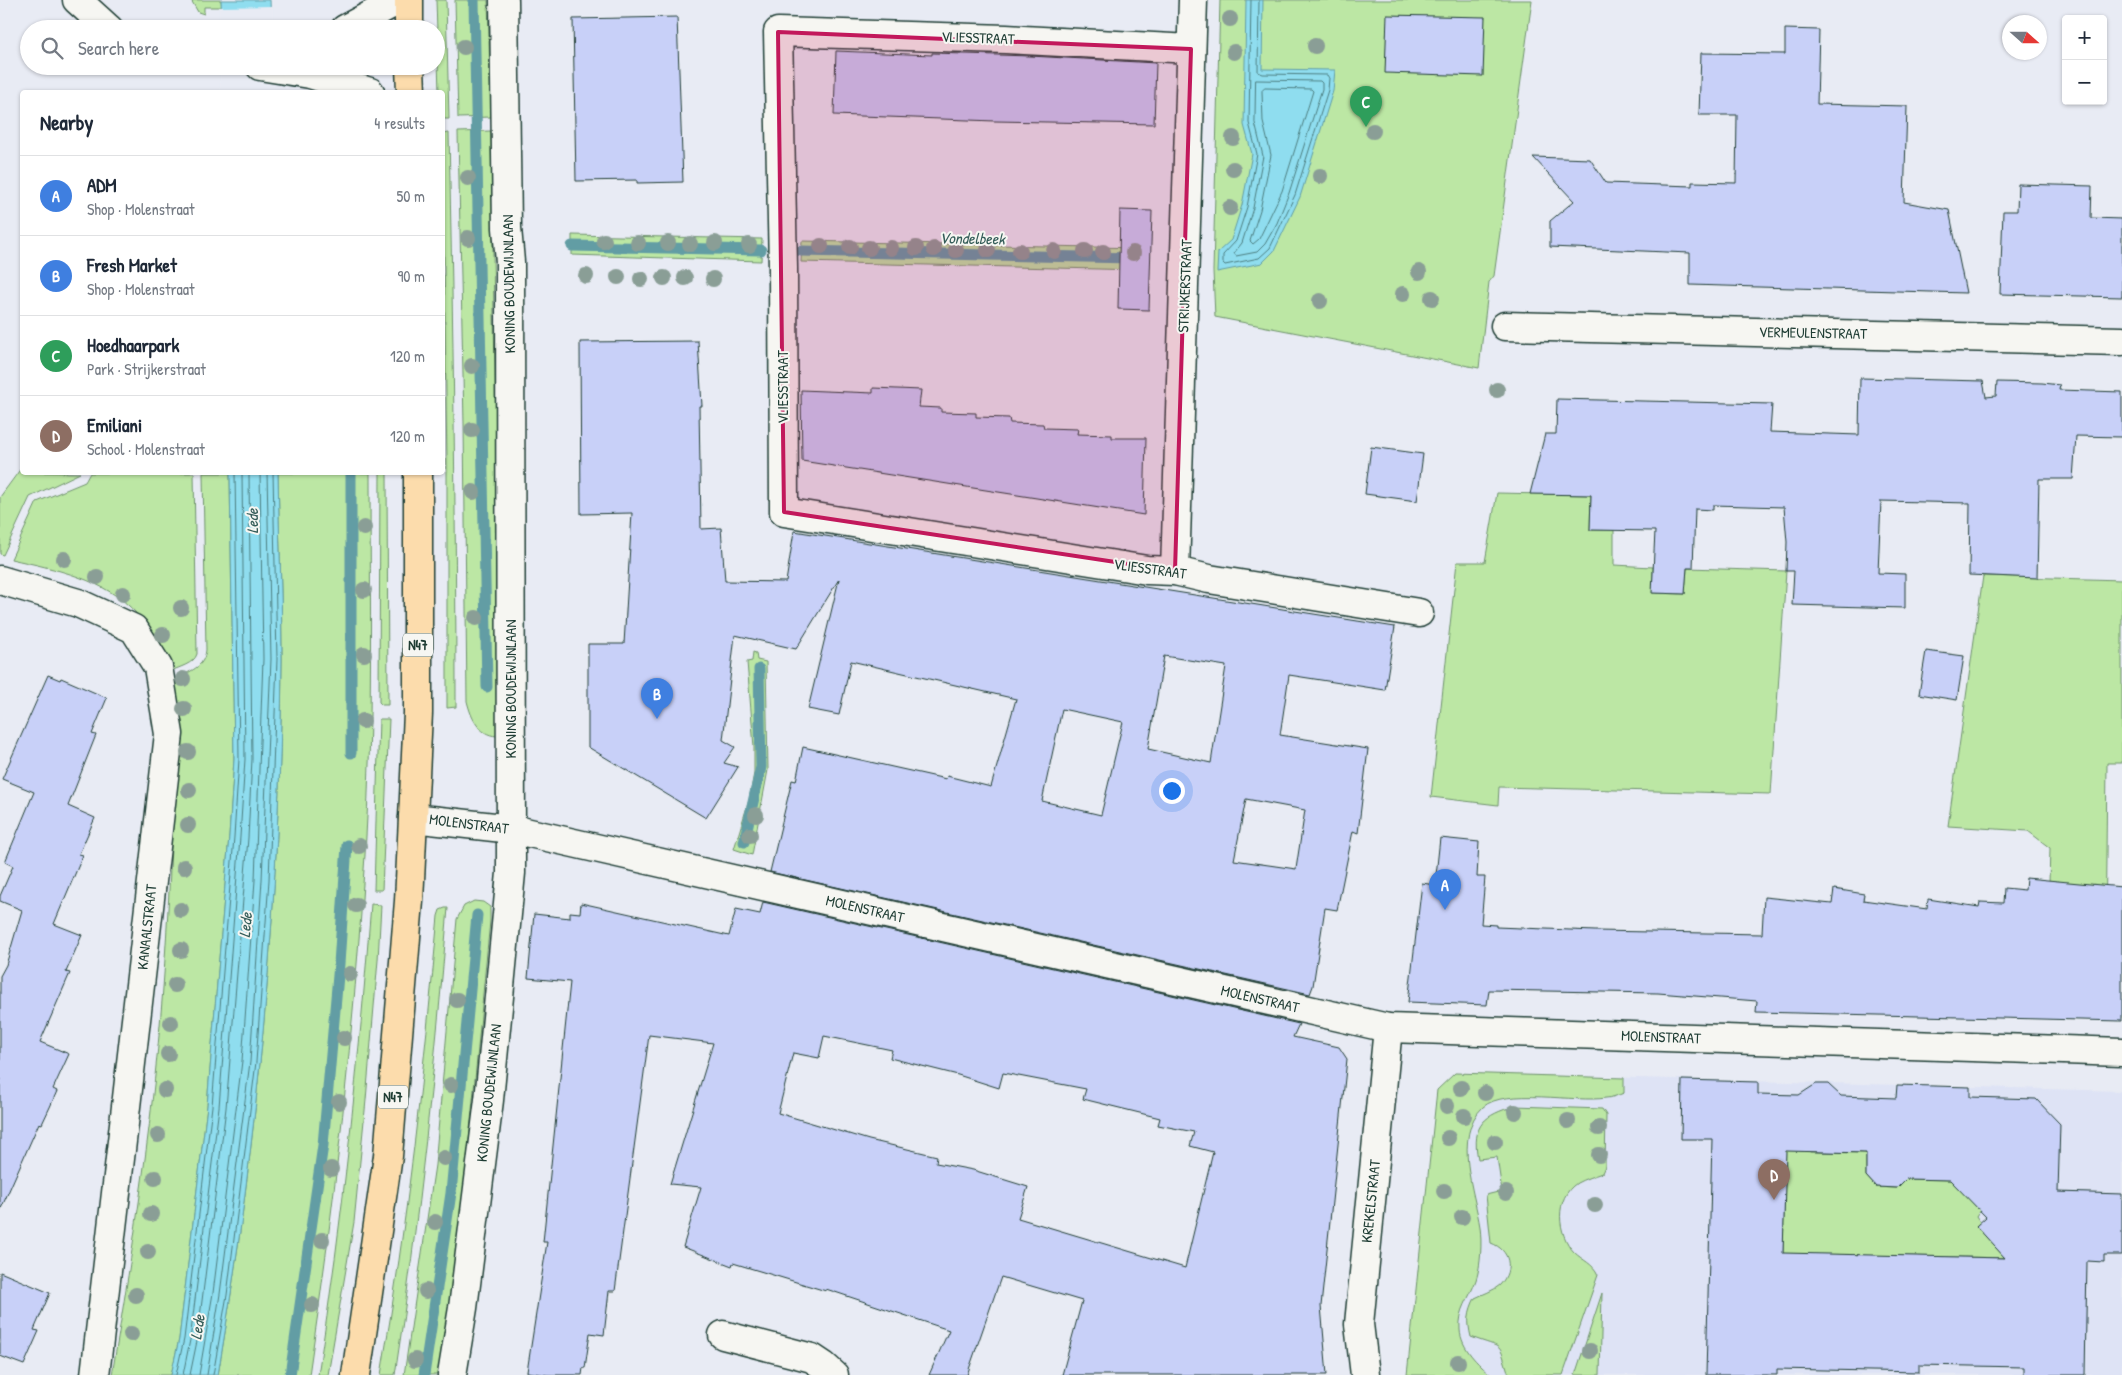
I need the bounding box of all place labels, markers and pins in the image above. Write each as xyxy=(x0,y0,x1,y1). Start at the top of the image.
pin: C xyxy=(1350,86,1382,127)
pin: B xyxy=(641,678,673,719)
pin: A xyxy=(1429,869,1461,910)
pin: D xyxy=(1758,1159,1790,1200)

